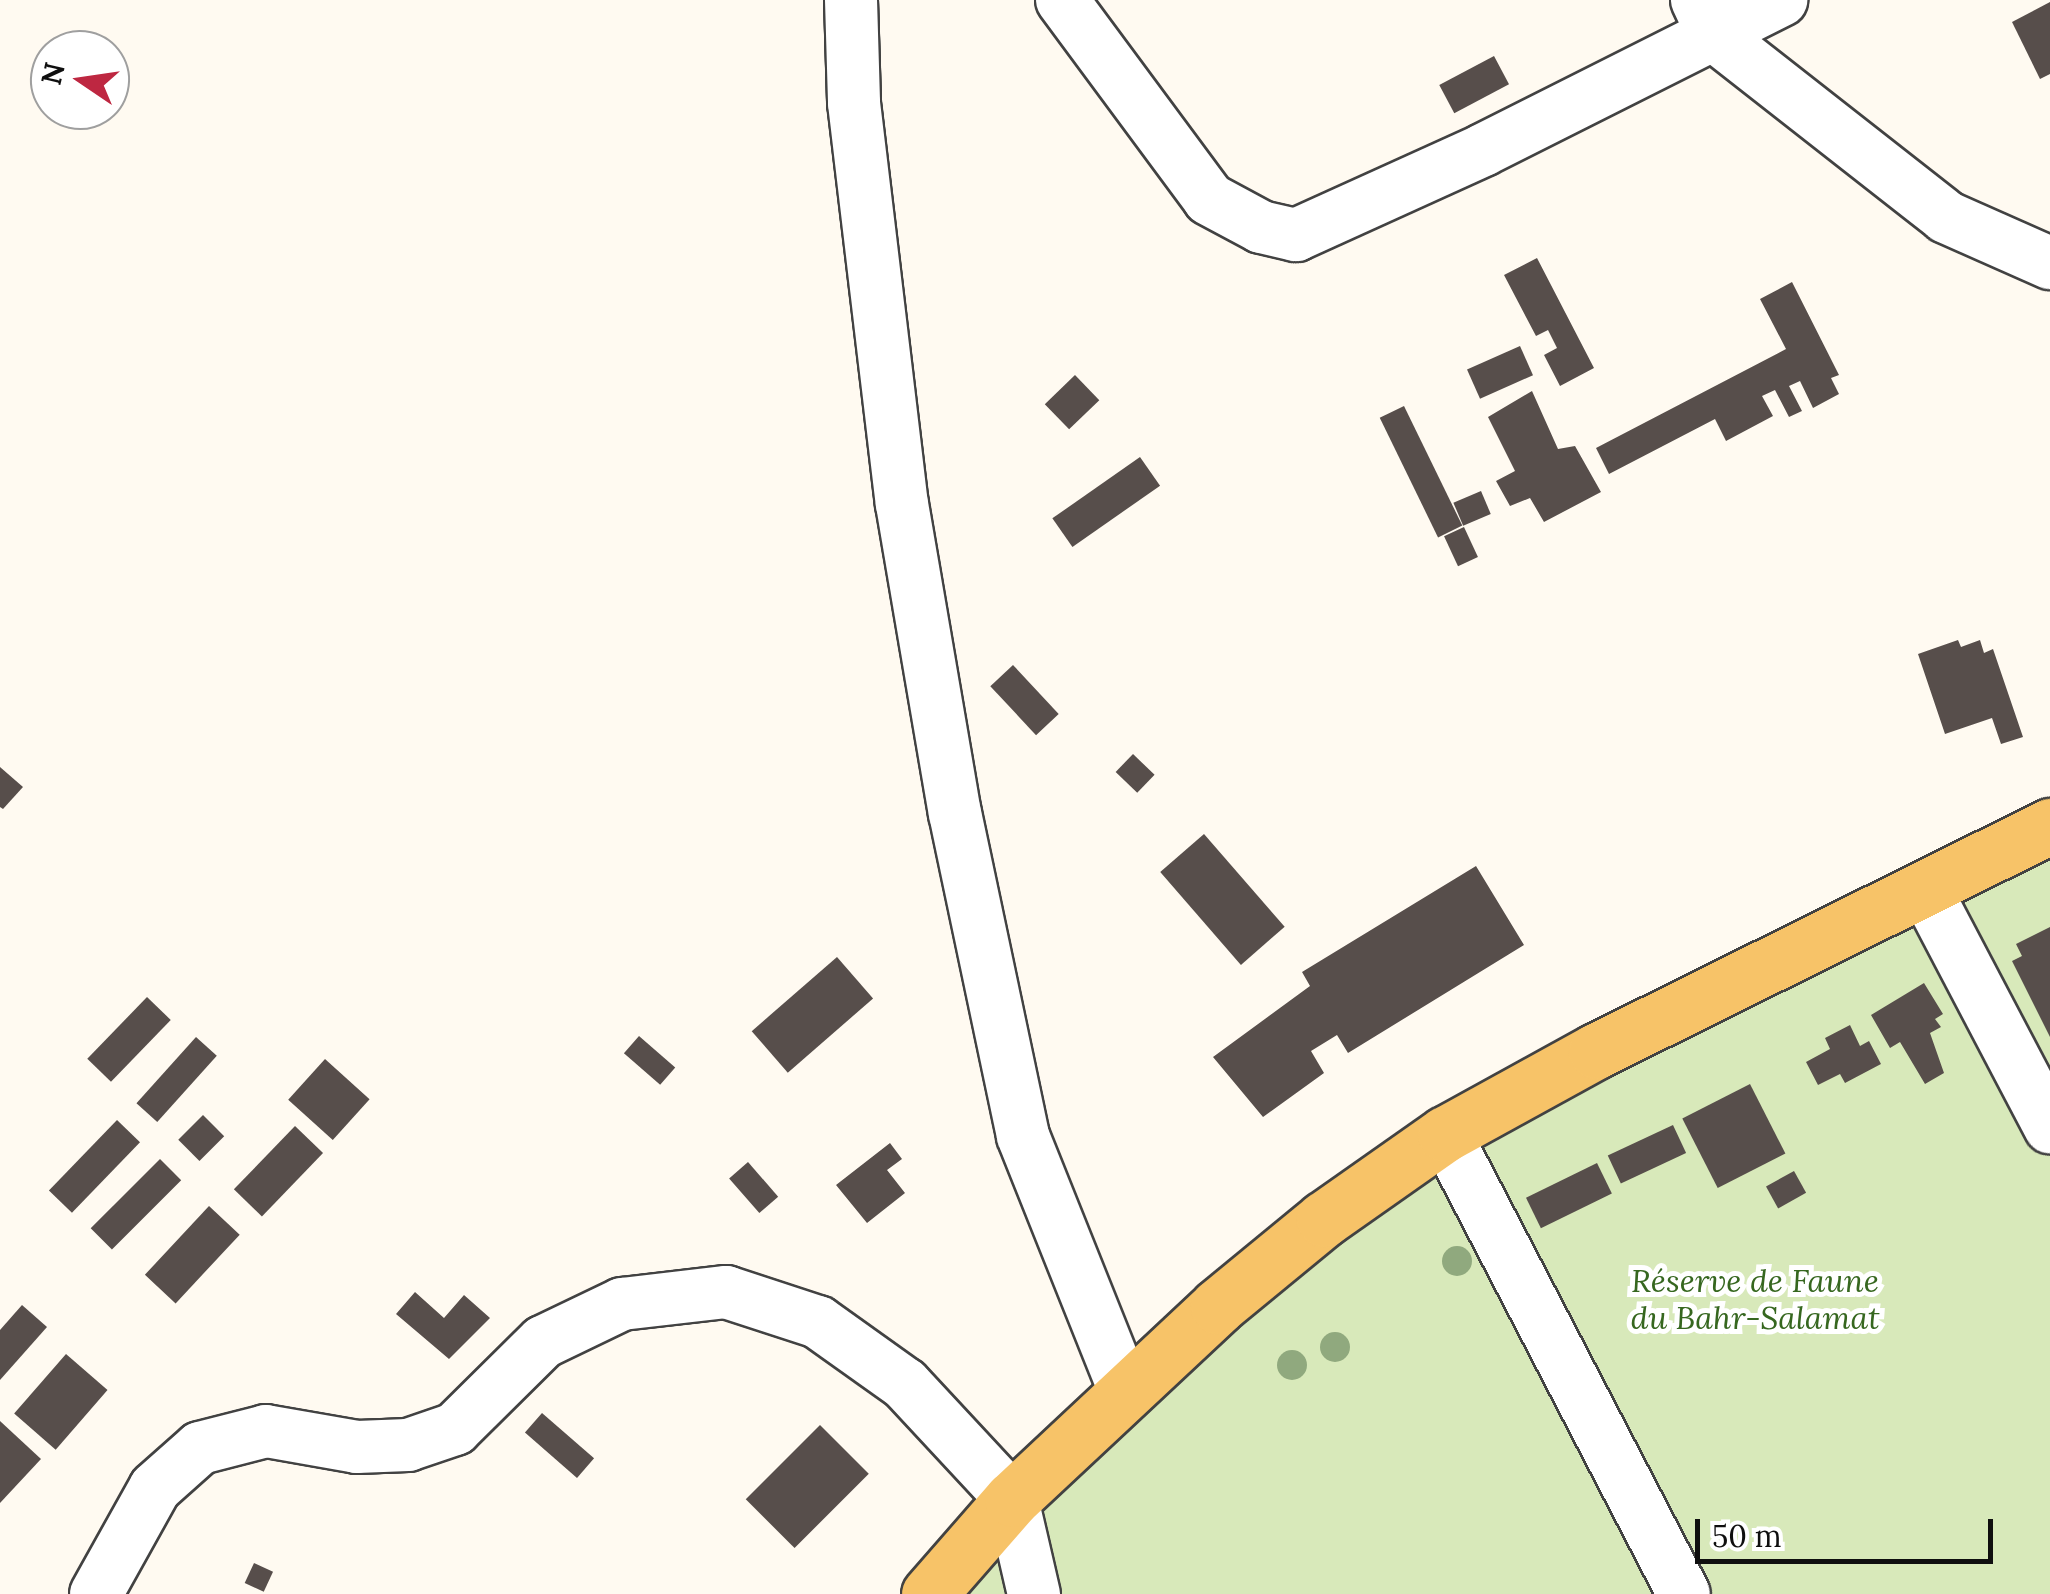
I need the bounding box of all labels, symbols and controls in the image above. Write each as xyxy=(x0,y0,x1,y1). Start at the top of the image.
north arrow xyxy=(30,30,130,130)
text: N xyxy=(33,59,73,88)
park label: Réserve de Faune du Bahr-Salamat xyxy=(1630,1263,1880,1338)
scale bar xyxy=(1700,1499,1998,1561)
text: 50 m xyxy=(1712,1517,1782,1555)

